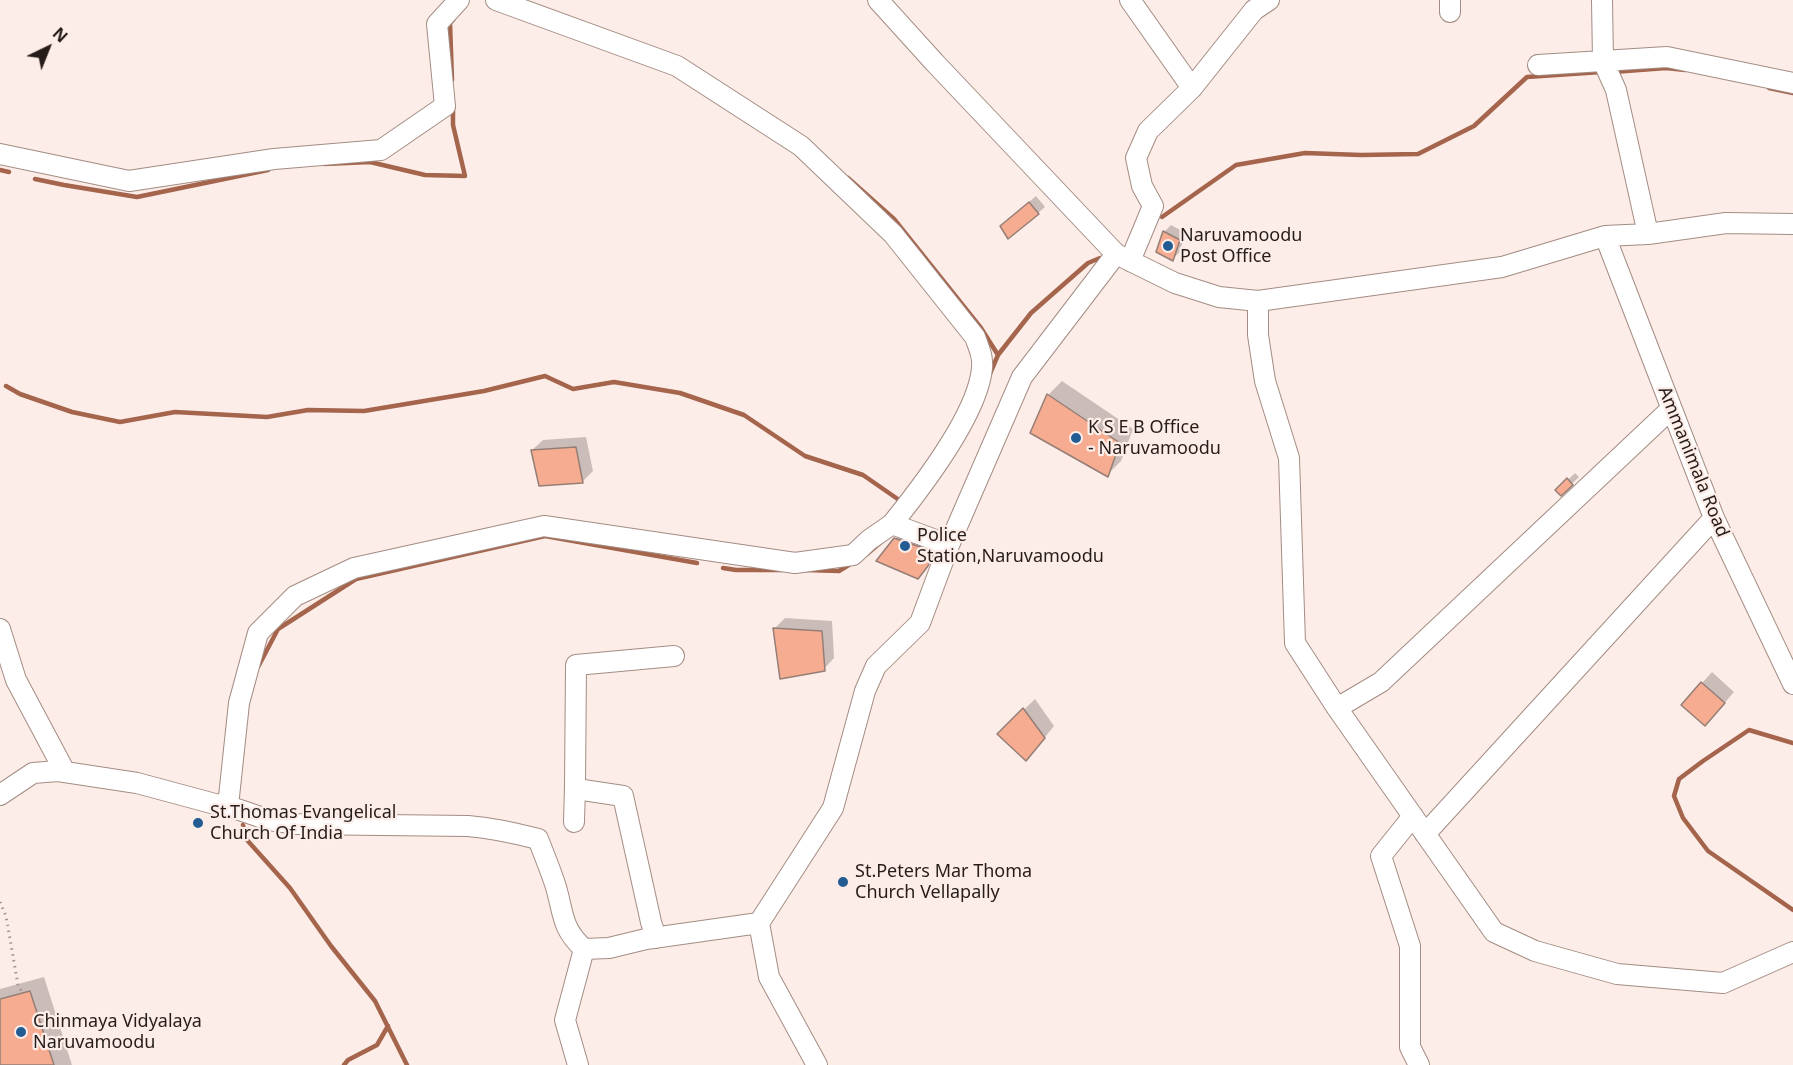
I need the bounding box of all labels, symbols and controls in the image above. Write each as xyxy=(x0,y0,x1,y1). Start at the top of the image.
north arrow xyxy=(18,18,78,78)
text: N xyxy=(48,22,73,47)
place label: Naruvamoodu Post Office xyxy=(1180,225,1302,268)
marker: Naruvamoodu Post Office xyxy=(1161,239,1175,253)
street label: Ammanimala Road xyxy=(1653,383,1733,541)
place label: K S E B Office - Naruvamoodu xyxy=(1088,417,1221,460)
marker: K S E B Office - Naruvamoodu xyxy=(1069,431,1083,445)
place label: Police Station,Naruvamoodu xyxy=(917,525,1104,568)
marker: Police Station,Naruvamoodu xyxy=(898,539,912,553)
place label: St.Thomas Evangelical Church Of India xyxy=(210,802,396,844)
marker: St.Thomas Evangelical Church Of India xyxy=(191,816,205,830)
place label: St.Peters Mar Thoma Church Vellapally xyxy=(855,861,1032,904)
marker: St.Peters Mar Thoma Church Vellapally xyxy=(836,875,850,889)
place label: Chinmaya Vidyalaya Naruvamoodu xyxy=(33,1011,202,1054)
marker: Chinmaya Vidyalaya Naruvamoodu xyxy=(14,1025,28,1039)

